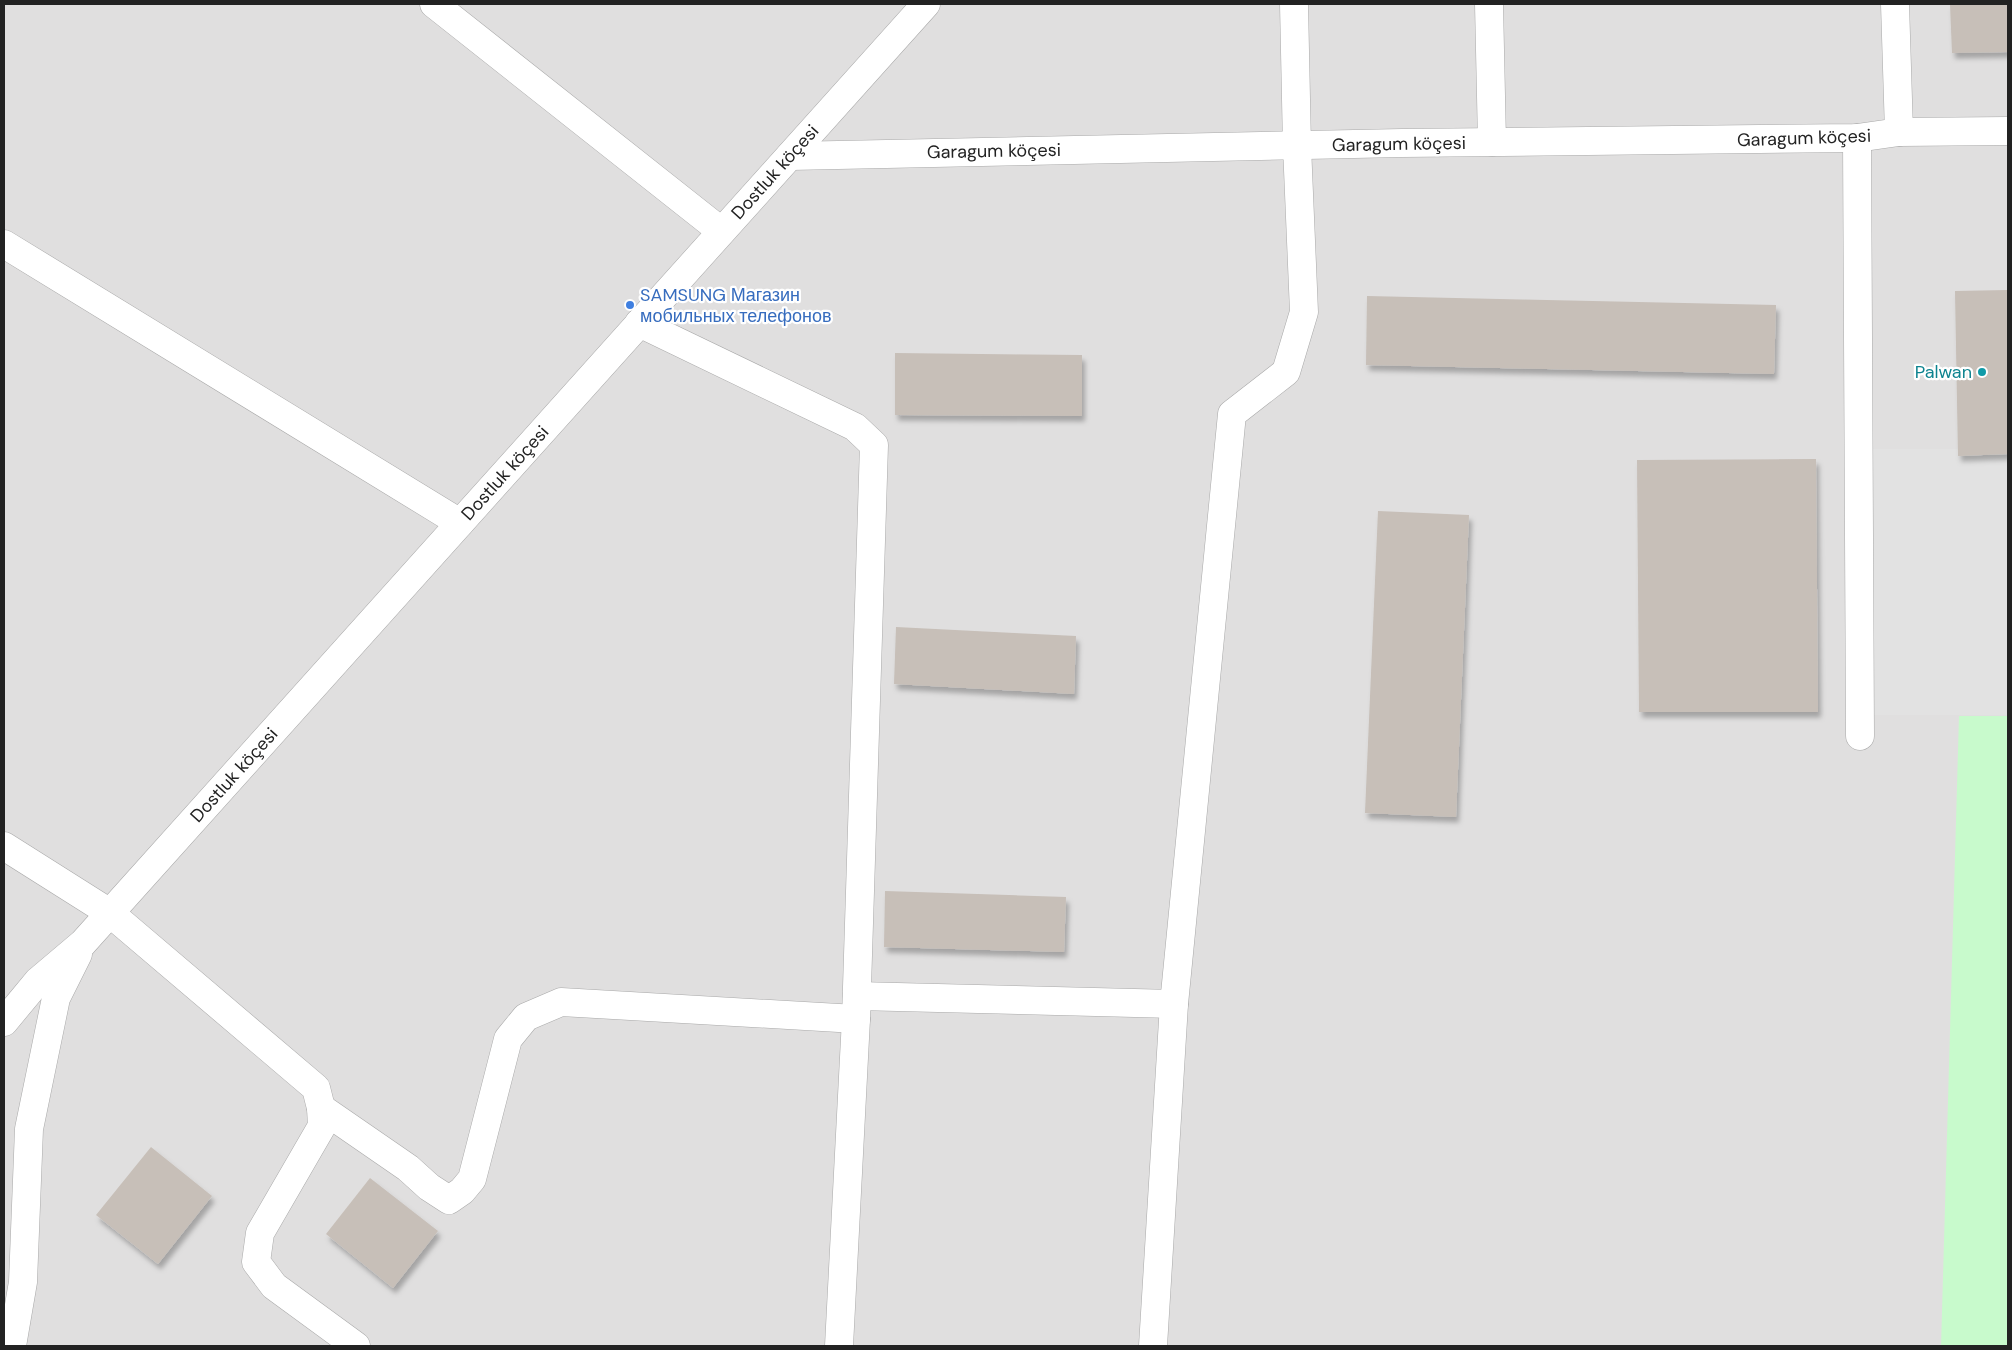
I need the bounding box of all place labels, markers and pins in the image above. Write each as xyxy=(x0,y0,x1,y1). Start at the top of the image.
place label: SAMSUNG Магазин мобильных телефонов xyxy=(640,283,832,328)
marker: SAMSUNG Магазин мобильных телефонов xyxy=(624,299,636,311)
place label: Palwan xyxy=(1915,360,1972,384)
marker: Palwan xyxy=(1976,366,1988,378)

